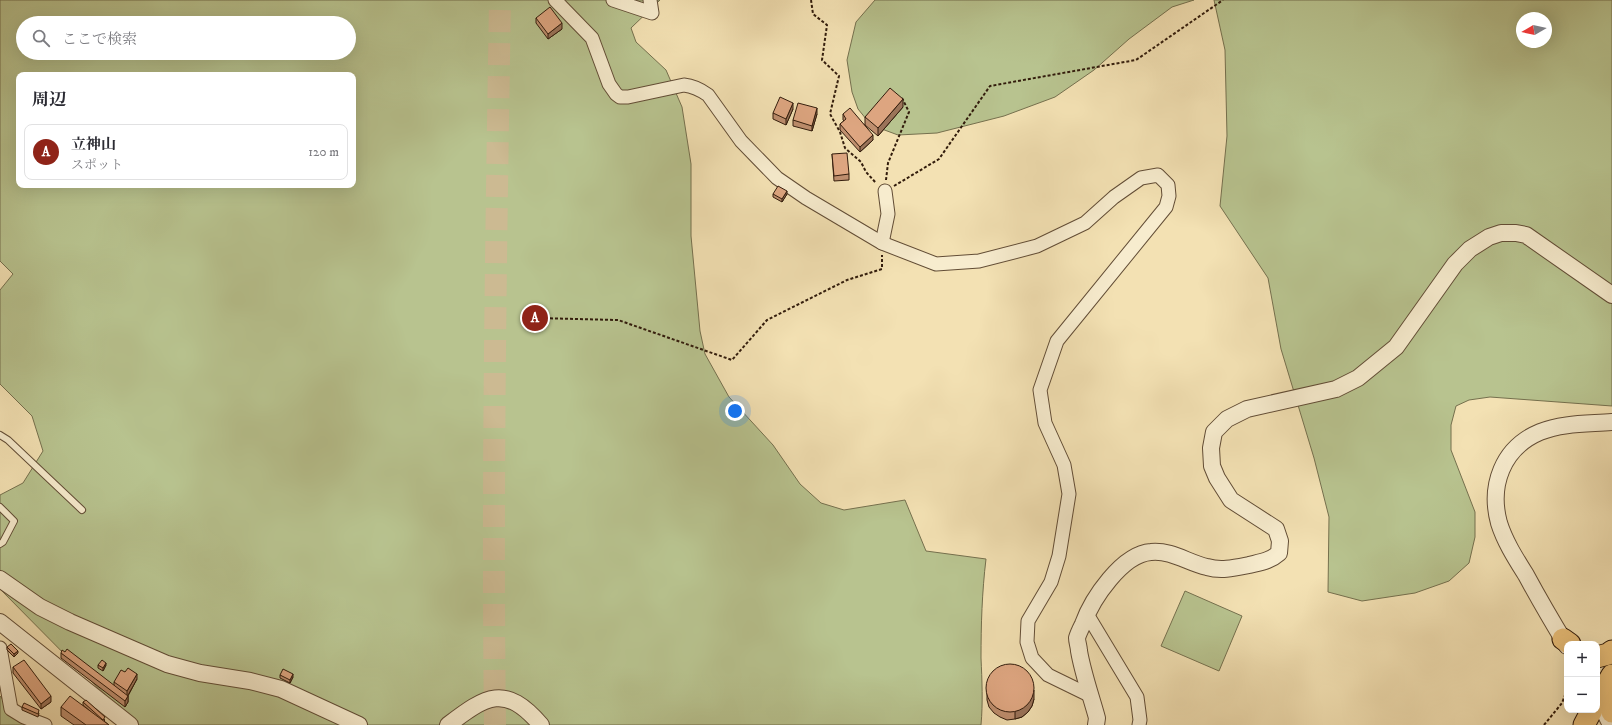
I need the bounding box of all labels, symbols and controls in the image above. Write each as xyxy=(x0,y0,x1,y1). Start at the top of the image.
north arrow xyxy=(1516,12,1552,48)
search box xyxy=(16,16,356,60)
icon: search xyxy=(30,27,52,49)
text: ここで検索 xyxy=(62,30,137,49)
text: 周辺 xyxy=(32,89,66,111)
text: 立神山 xyxy=(71,135,116,154)
text: A xyxy=(42,144,50,160)
text: 120 m xyxy=(308,144,339,160)
text: スポット xyxy=(71,157,123,173)
pin: A xyxy=(522,303,548,333)
your location xyxy=(725,401,745,421)
map controls xyxy=(1564,641,1600,713)
button: + xyxy=(1564,641,1600,677)
button: − xyxy=(1564,677,1600,713)

